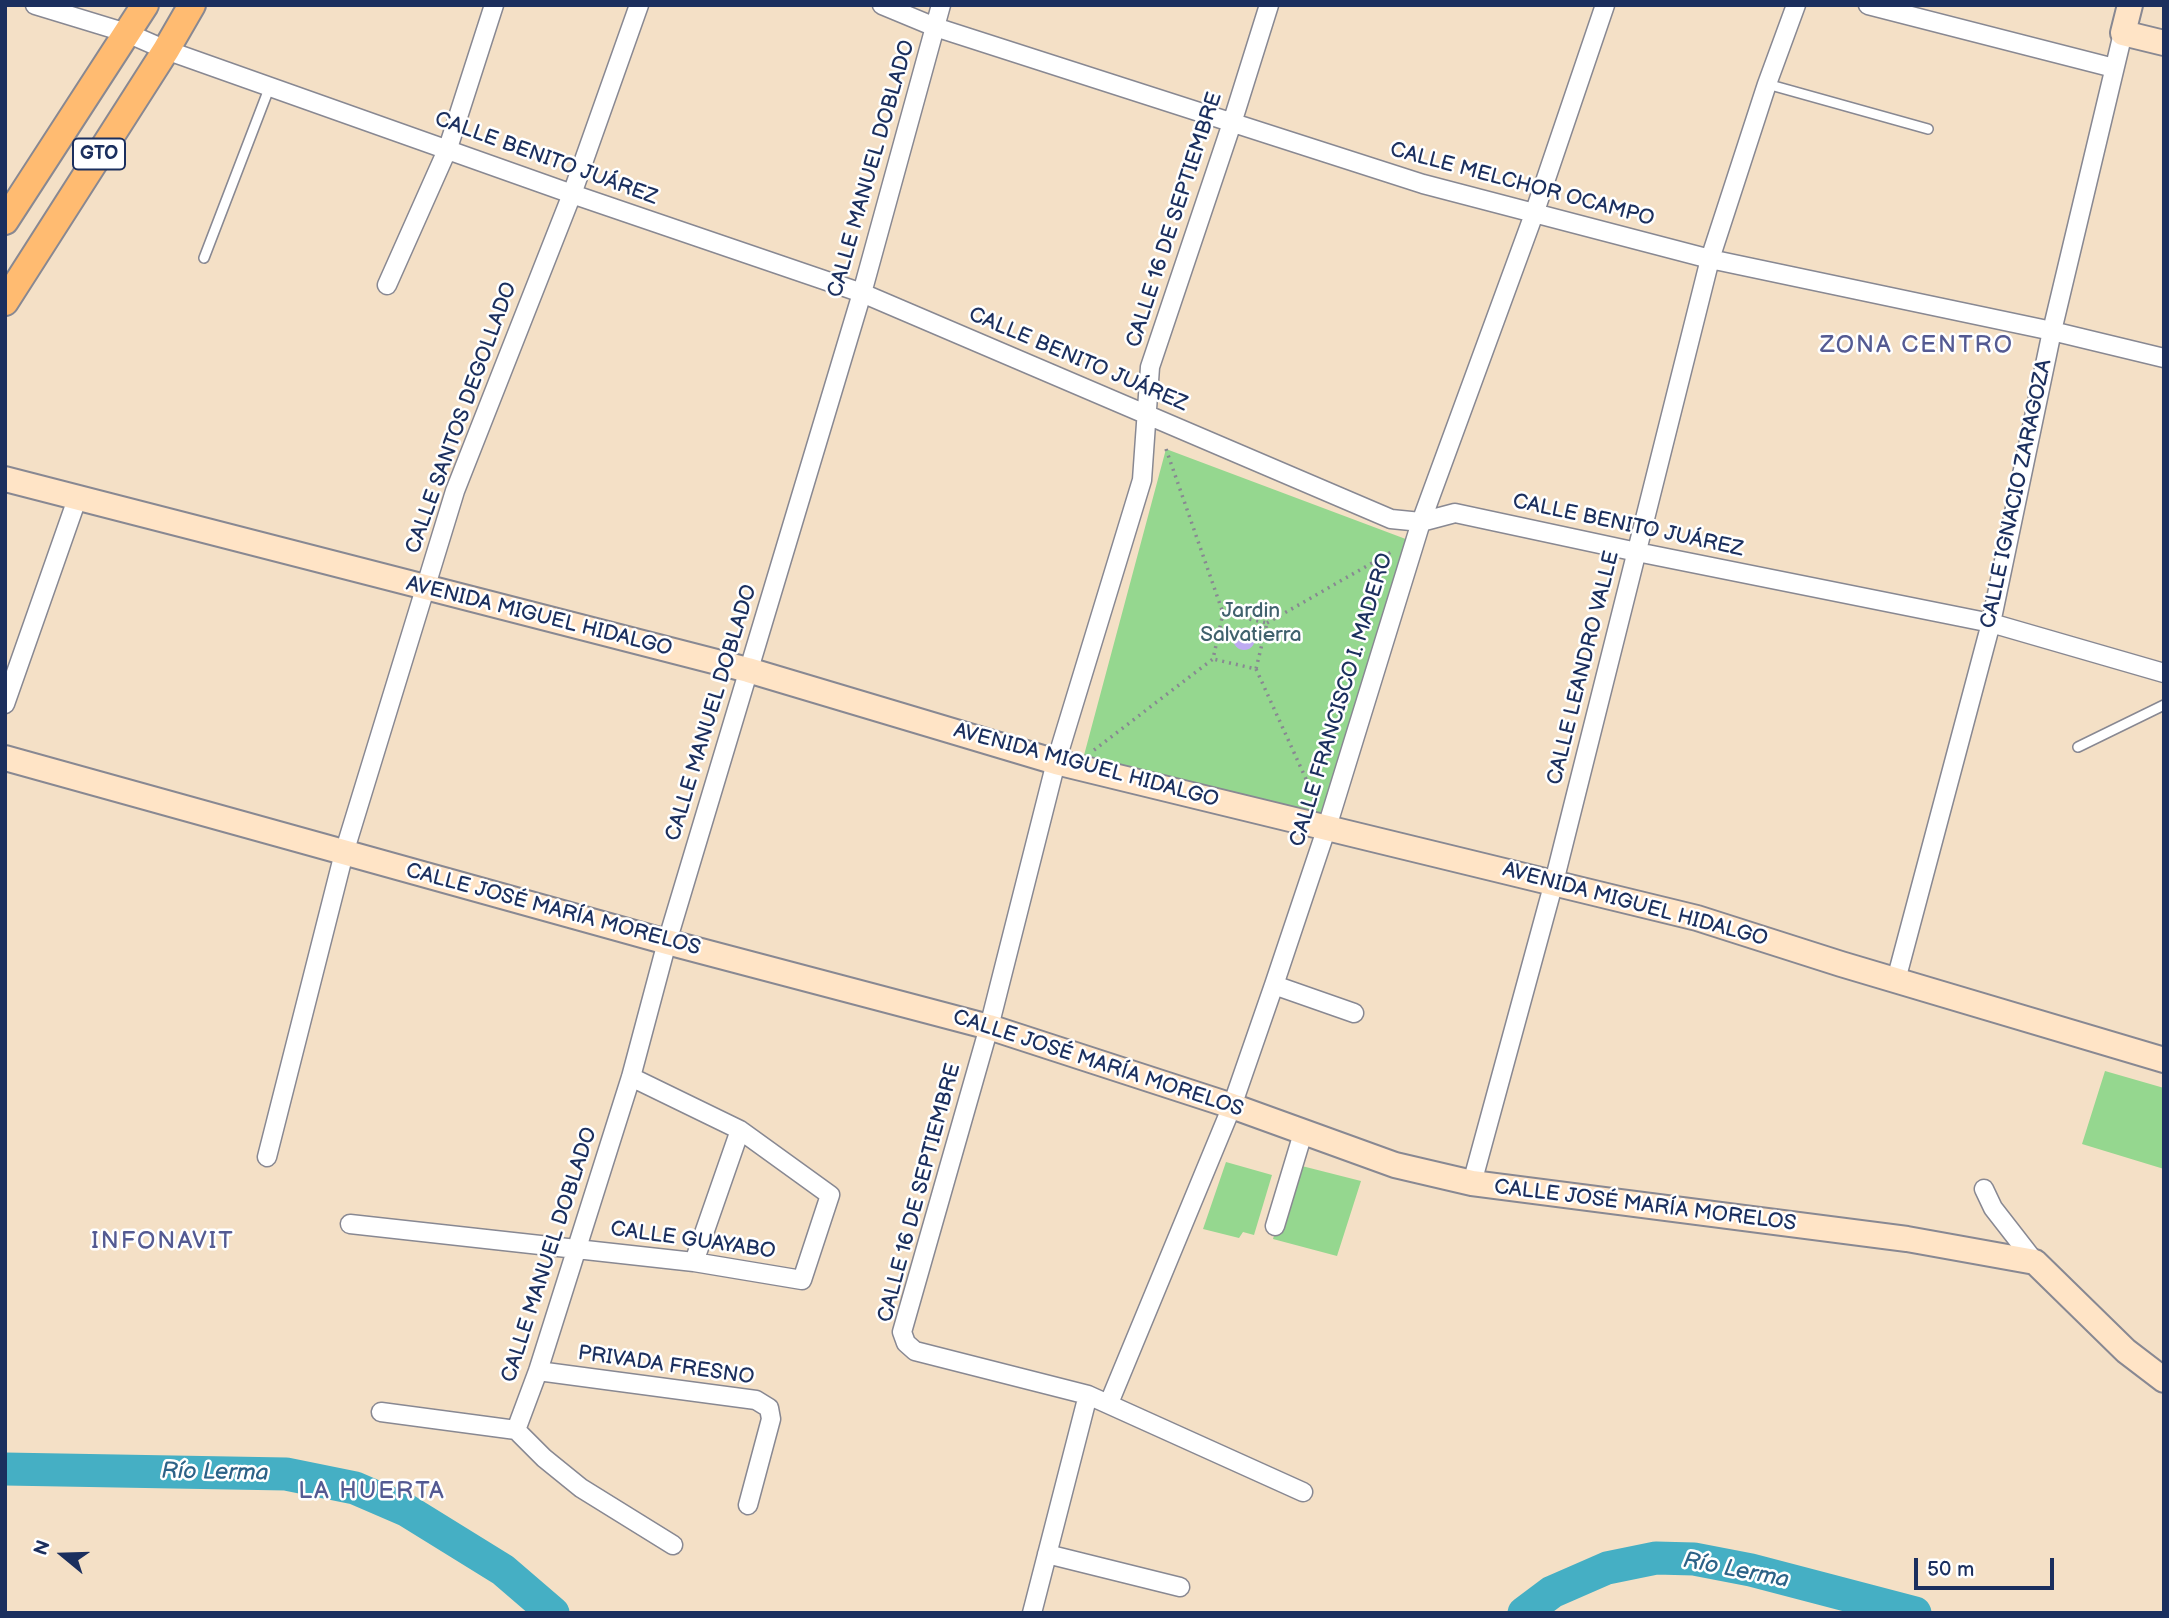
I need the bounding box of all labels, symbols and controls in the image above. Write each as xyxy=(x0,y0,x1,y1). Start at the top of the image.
street label: CALLE MANUEL DOBLADO xyxy=(823,37,921,301)
street label: CALLE 16 DE SEPTIEMBRE xyxy=(1122,89,1228,351)
street label: CALLE BENITO JUÁREZ xyxy=(431,107,661,211)
road number: GTO xyxy=(73,138,125,170)
street label: CALLE MELCHOR OCAMPO xyxy=(1387,138,1657,232)
street label: CALLE SANTOS DEGOLLADO xyxy=(401,279,523,557)
street label: CALLE BENITO JUÁREZ xyxy=(965,302,1191,418)
district label: ZONA CENTRO xyxy=(1821,332,2013,360)
street label: CALLE IGNACIO ZARAGOZA xyxy=(1976,357,2058,631)
street label: CALLE BENITO JUÁREZ xyxy=(1510,489,1746,563)
street label: CALLE LEANDRO VALLE xyxy=(1543,549,1625,787)
street label: CALLE FRANCISCO I. MADERO xyxy=(1285,550,1399,850)
street label: AVENIDA MIGUEL HIDALGO xyxy=(403,572,675,662)
street label: CALLE MANUEL DOBLADO xyxy=(661,582,763,844)
park label: Jardin Salvatierra xyxy=(1200,599,1302,649)
street label: AVENIDA MIGUEL HIDALGO xyxy=(951,718,1221,814)
street label: AVENIDA MIGUEL HIDALGO xyxy=(1500,857,1770,953)
street label: CALLE JOSÉ MARÍA MORELOS xyxy=(403,858,703,962)
street label: CALLE JOSÉ MARÍA MORELOS xyxy=(950,1005,1246,1123)
street label: CALLE 16 DE SEPTIEMBRE xyxy=(873,1061,967,1325)
street label: CALLE MANUEL DOBLADO xyxy=(497,1124,603,1386)
street label: CALLE JOSÉ MARÍA MORELOS xyxy=(1493,1175,1797,1237)
street label: CALLE GUAYABO xyxy=(609,1217,777,1265)
district label: INFONAVIT xyxy=(92,1228,234,1256)
street label: PRIVADA FRESNO xyxy=(576,1341,756,1391)
water label: Río Lerma xyxy=(161,1458,269,1488)
district label: LA HUERTA xyxy=(299,1478,445,1506)
north arrow xyxy=(28,1520,98,1590)
text: N xyxy=(29,1538,56,1558)
scale bar xyxy=(1917,1544,2057,1588)
water label: Río Lerma xyxy=(1681,1547,1791,1595)
text: 50 m xyxy=(1927,1557,1974,1582)

